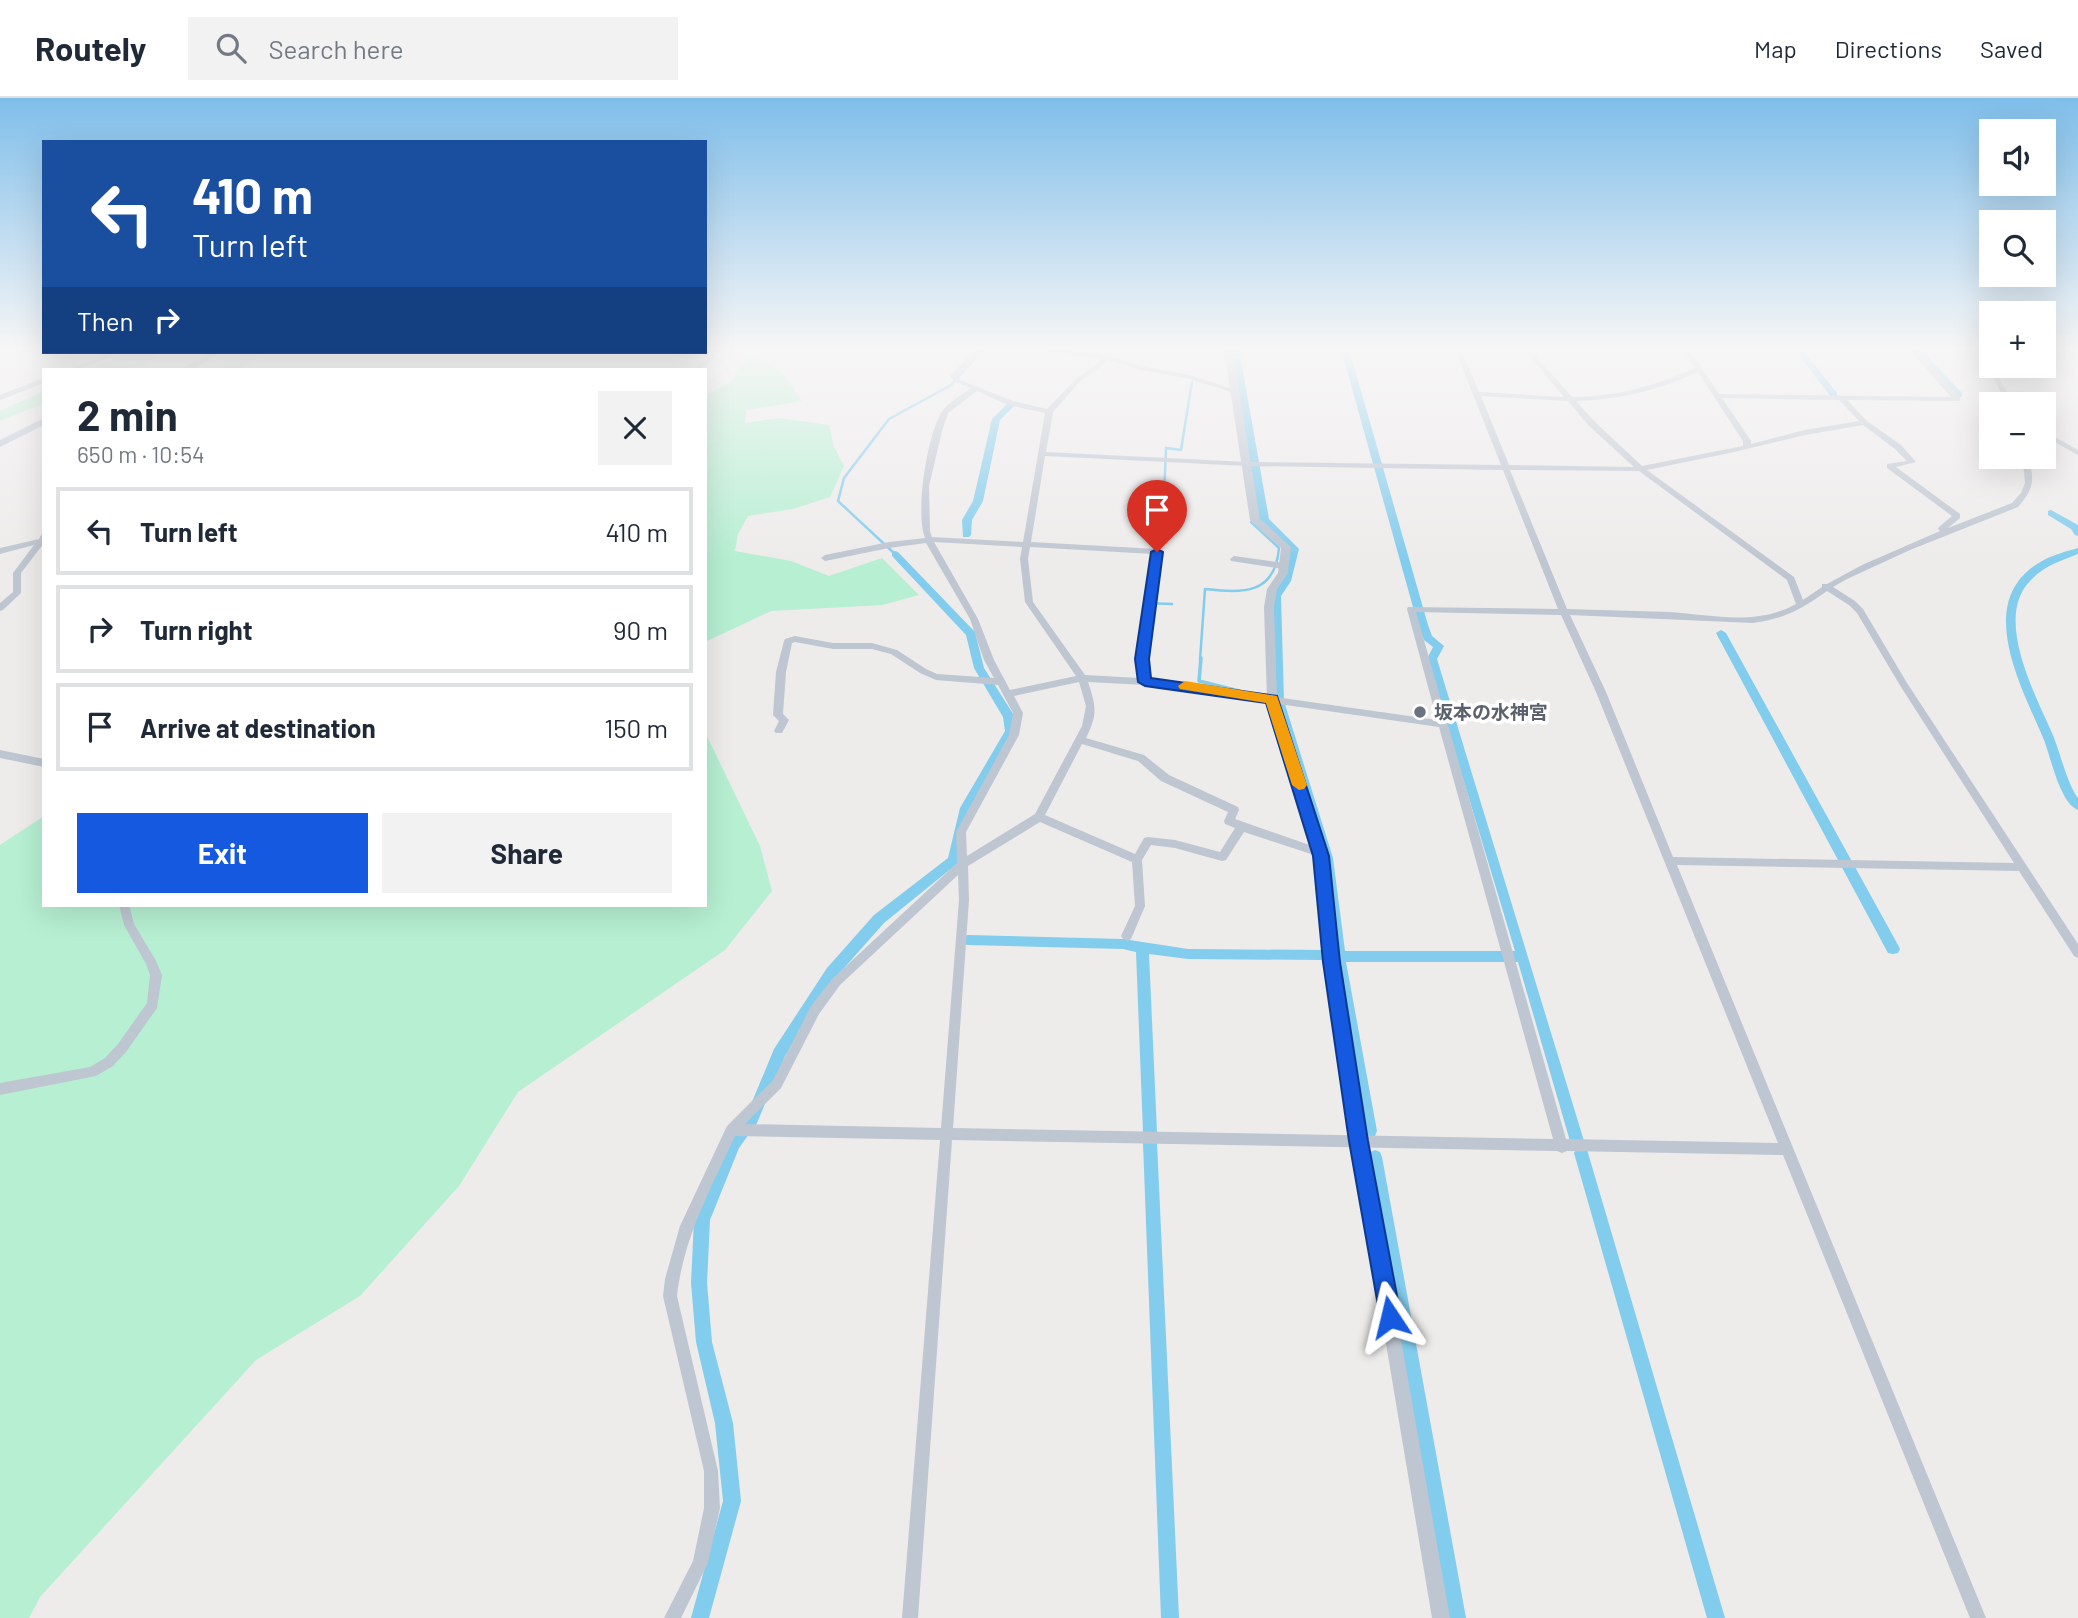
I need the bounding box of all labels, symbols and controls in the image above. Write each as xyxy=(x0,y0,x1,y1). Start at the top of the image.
search box xyxy=(188,17,678,80)
text: Routely xyxy=(35,28,146,68)
icon: search xyxy=(212,29,250,67)
text: Search here xyxy=(268,33,404,64)
text: Map xyxy=(1754,34,1797,63)
text: Directions xyxy=(1835,34,1942,63)
text: Saved xyxy=(1980,34,2043,63)
map controls xyxy=(1979,119,2056,469)
button: sound xyxy=(1979,119,2056,196)
text: 410 m xyxy=(192,165,313,224)
icon: left xyxy=(77,168,168,259)
button: search xyxy=(1979,210,2056,287)
text: Turn left xyxy=(192,225,309,263)
icon: right xyxy=(148,301,186,339)
button: + xyxy=(1979,301,2056,378)
text: Then xyxy=(77,305,134,336)
text: 2 min xyxy=(77,389,178,439)
button: close xyxy=(598,391,672,465)
button: − xyxy=(1979,392,2056,469)
text: 650 m · 10:54 xyxy=(77,440,205,468)
pin xyxy=(1127,480,1187,552)
icon: arrive xyxy=(1138,491,1176,529)
icon: left xyxy=(81,512,119,550)
text: Turn left xyxy=(140,516,238,547)
text: 410 m xyxy=(606,516,668,547)
icon: right xyxy=(81,610,119,648)
text: Turn right xyxy=(140,614,253,645)
text: 90 m xyxy=(613,614,668,645)
place label: 坂本の水神宮 xyxy=(1434,700,1548,723)
marker: 坂本の水神宮 xyxy=(1412,704,1428,720)
icon: arrive xyxy=(81,708,119,746)
text: Arrive at destination xyxy=(140,712,376,743)
text: 150 m xyxy=(604,712,668,743)
button: Exit xyxy=(77,813,368,893)
button: Share xyxy=(382,813,672,893)
position arrow xyxy=(1353,1280,1427,1354)

